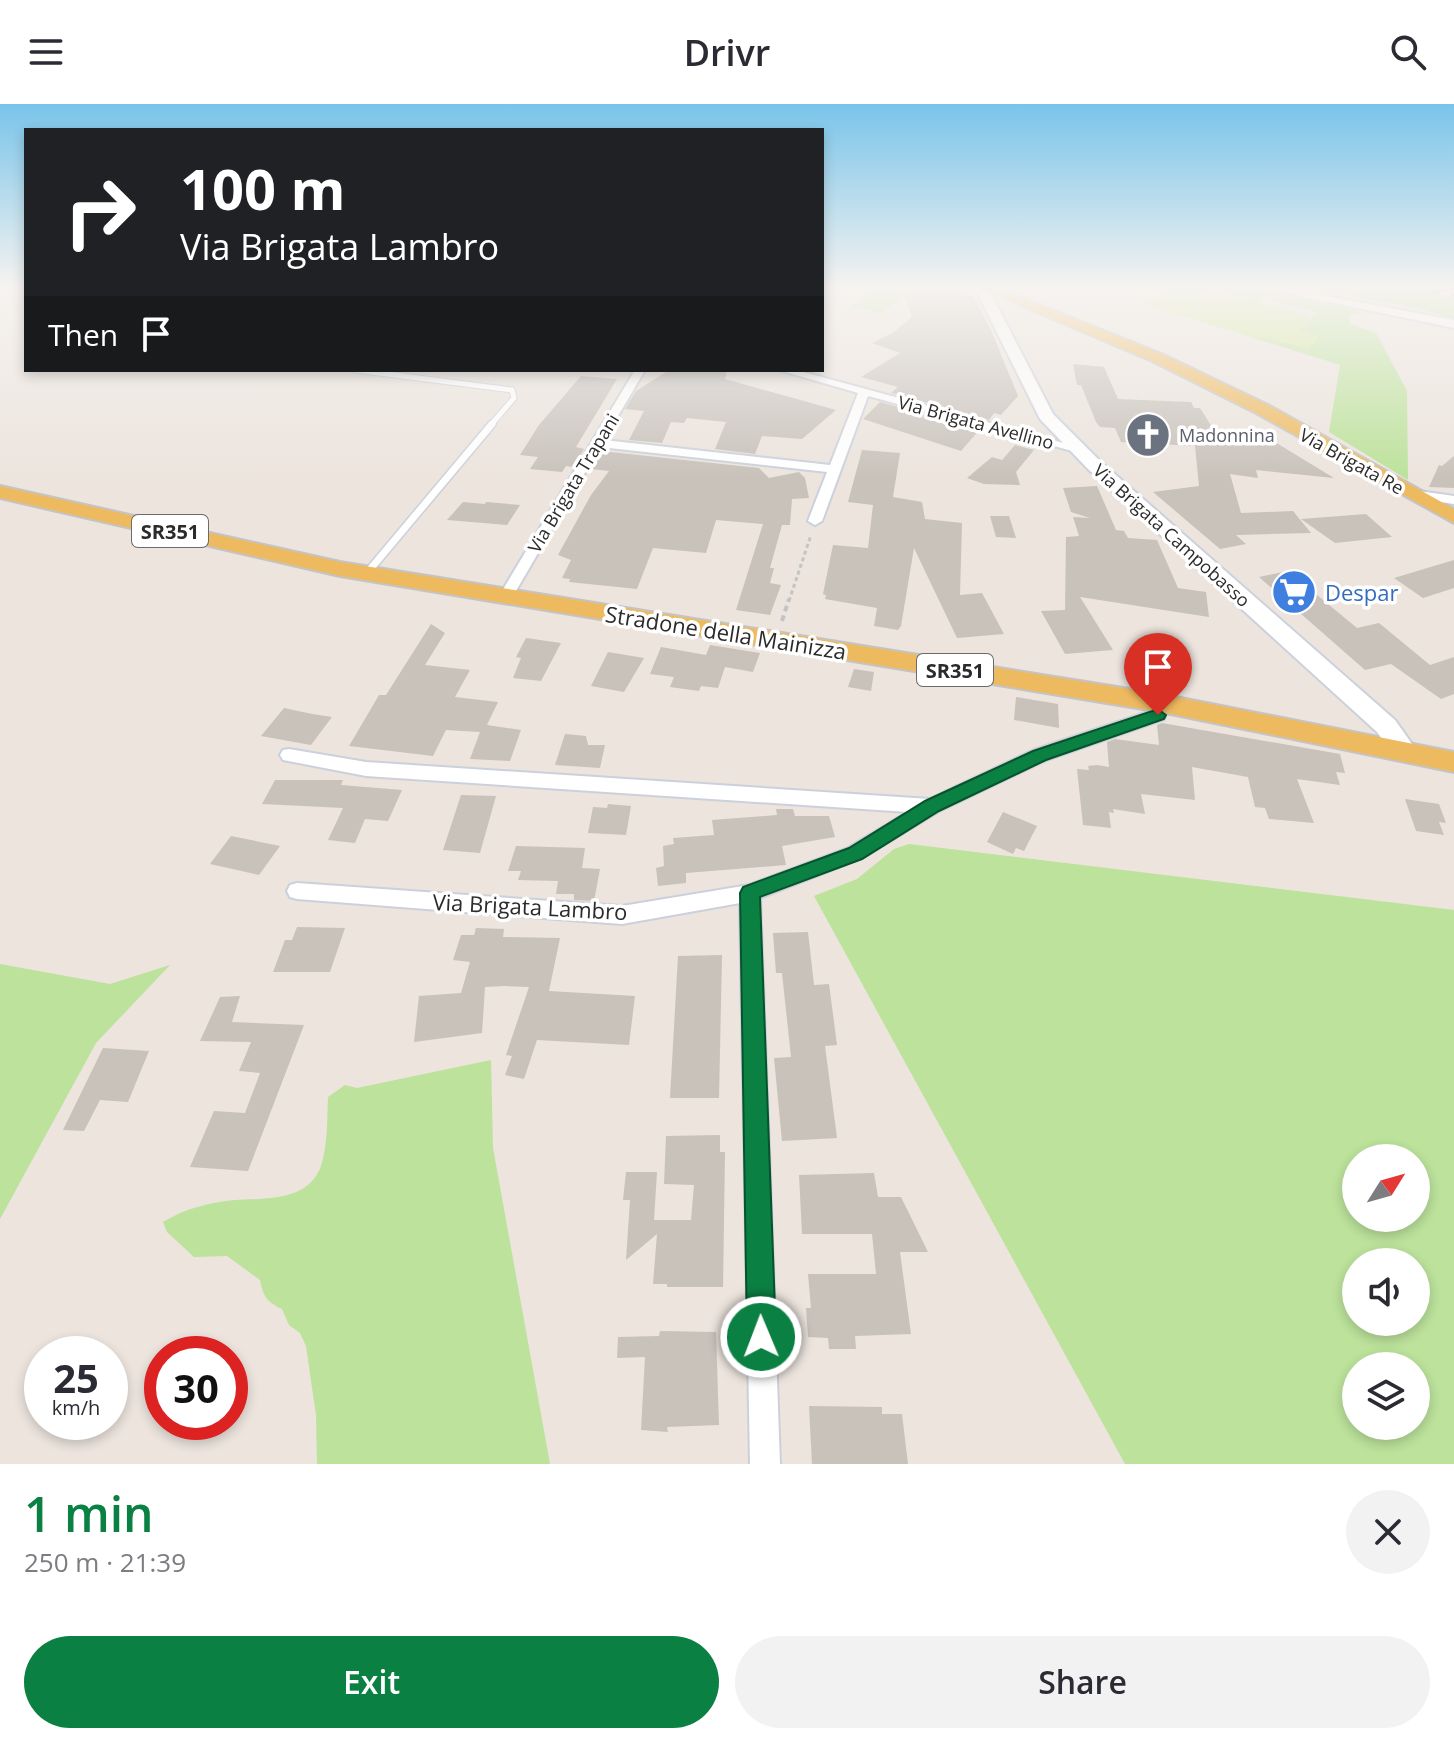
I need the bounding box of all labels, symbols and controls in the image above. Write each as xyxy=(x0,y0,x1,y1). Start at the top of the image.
text: Drivr xyxy=(684,28,770,77)
icon: menu xyxy=(24,30,68,74)
icon: search xyxy=(1386,30,1430,74)
text: 100 m xyxy=(180,150,346,226)
icon: right xyxy=(48,160,152,264)
text: Via Brigata Lambro xyxy=(180,222,499,271)
icon: arrive xyxy=(134,312,178,356)
text: Then xyxy=(48,314,118,355)
street label: Via Brigata Avellino xyxy=(895,390,1057,454)
street label: Via Brigata Trapani xyxy=(522,409,624,557)
church icon: Madonnina xyxy=(1124,411,1172,459)
street label: Via Brigata Re xyxy=(1296,422,1408,500)
place label: Madonnina xyxy=(1179,423,1275,447)
street label: Via Brigata Campobasso xyxy=(1088,458,1256,612)
road number: SR351 xyxy=(132,515,208,547)
supermarket icon: Despar xyxy=(1270,568,1318,616)
place label: Despar xyxy=(1325,577,1398,607)
street label: Stradone della Mainizza xyxy=(603,598,849,666)
pin xyxy=(1124,633,1192,715)
icon: arrive xyxy=(1136,645,1180,689)
road number: SR351 xyxy=(917,654,993,686)
street label: Via Brigata Lambro xyxy=(432,886,628,926)
north arrow xyxy=(1342,1144,1430,1232)
map controls xyxy=(1342,1144,1430,1440)
button: sound xyxy=(1342,1248,1430,1336)
position arrow xyxy=(719,1295,803,1379)
speed limit sign: 30 xyxy=(144,1336,248,1440)
text: 25 xyxy=(53,1350,99,1405)
button: layers xyxy=(1342,1352,1430,1440)
text: km/h xyxy=(52,1394,100,1421)
text: 1 min xyxy=(24,1481,154,1546)
button: close xyxy=(1346,1490,1430,1574)
text: 250 m · 21:39 xyxy=(24,1544,186,1580)
button: Exit xyxy=(24,1636,719,1728)
button: Share xyxy=(735,1636,1430,1728)

